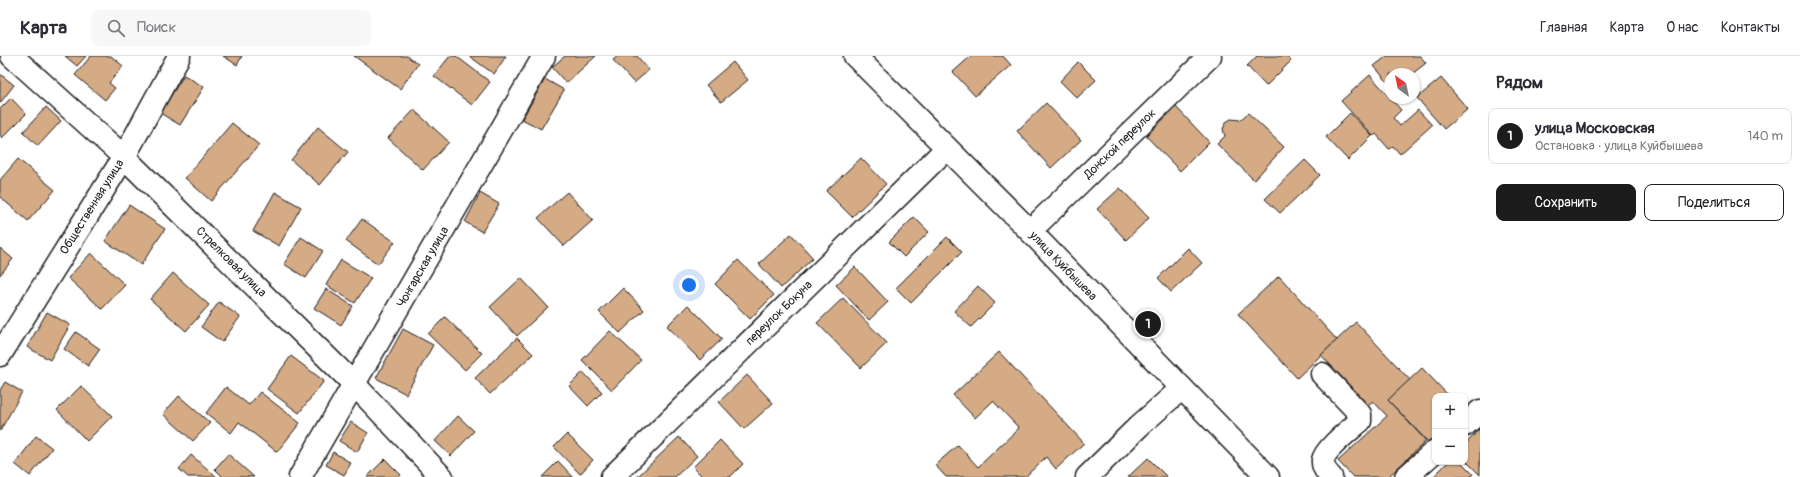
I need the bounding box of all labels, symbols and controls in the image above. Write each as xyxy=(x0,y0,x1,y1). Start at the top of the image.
search box xyxy=(91,10,371,46)
text: Карта xyxy=(20,16,67,40)
icon: search xyxy=(105,17,127,39)
text: Поиск xyxy=(137,18,176,37)
text: Главная xyxy=(1540,19,1587,36)
text: Карта xyxy=(1609,19,1644,36)
text: О нас xyxy=(1666,19,1699,36)
text: Контакты xyxy=(1721,19,1780,36)
north arrow xyxy=(1384,68,1420,104)
text: Рядом xyxy=(1496,72,1543,93)
street label: Донской переулок xyxy=(1080,106,1159,183)
text: улица Московская xyxy=(1535,119,1655,138)
text: 1 xyxy=(1507,128,1513,144)
text: 140 m xyxy=(1747,128,1783,144)
text: Остановка · улица Куйбышева xyxy=(1535,138,1703,154)
street label: Общественная улица xyxy=(57,156,128,257)
button: Сохранить xyxy=(1496,184,1636,221)
button: Поделиться xyxy=(1644,184,1784,221)
street label: Стрелковая улица xyxy=(193,224,270,301)
street label: Чонгарская улица xyxy=(394,224,452,310)
street label: улица Куйбышева xyxy=(1025,227,1100,304)
your location xyxy=(679,275,699,295)
street label: переулок Бокуна xyxy=(743,277,816,349)
pin: 1 xyxy=(1135,309,1161,339)
map controls xyxy=(1432,393,1468,465)
button: + xyxy=(1432,393,1468,429)
button: − xyxy=(1432,429,1468,465)

